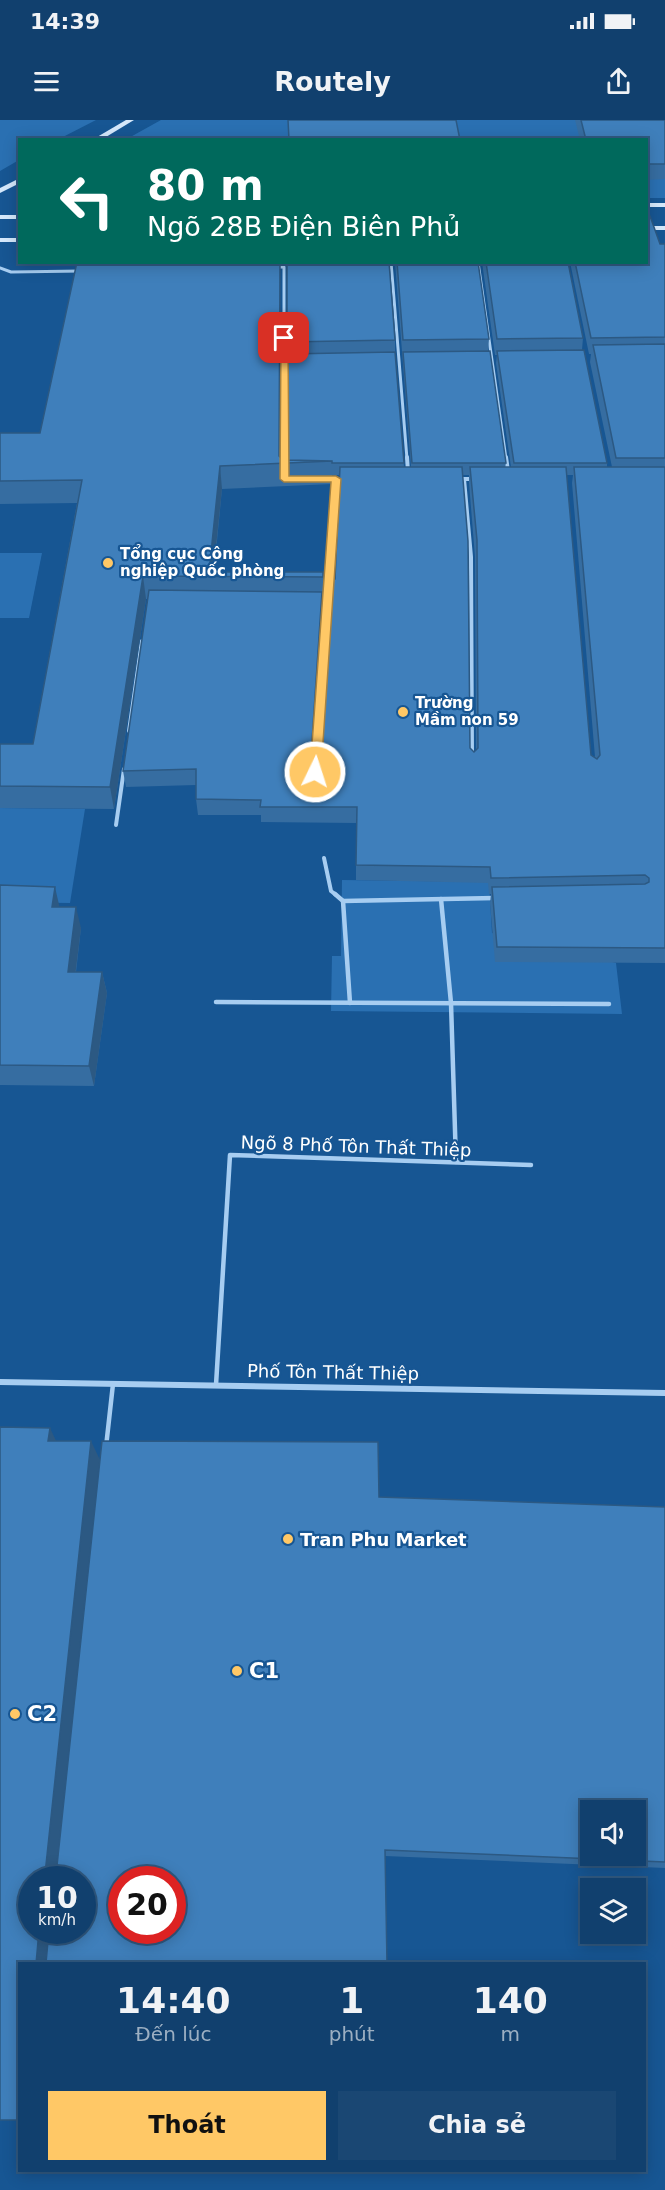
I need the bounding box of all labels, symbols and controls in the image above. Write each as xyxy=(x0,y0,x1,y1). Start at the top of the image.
text: 14:39 xyxy=(30,9,100,34)
icon: menu xyxy=(30,65,63,98)
icon: share xyxy=(602,65,635,98)
text: Routely xyxy=(274,66,391,97)
text: 80 m xyxy=(147,161,264,210)
icon: left xyxy=(48,162,126,240)
text: Ngõ 28B Điện Biên Phủ xyxy=(147,211,460,242)
pin xyxy=(258,312,309,363)
icon: arrive xyxy=(267,321,300,354)
place label: Tổng cục Công nghiệp Quốc phòng xyxy=(120,544,284,580)
marker: Tổng cục Công nghiệp Quốc phòng xyxy=(101,556,115,570)
place label: Trường Mầm non 59 xyxy=(415,694,519,729)
marker: Trường Mầm non 59 xyxy=(396,705,410,719)
position arrow xyxy=(283,740,347,804)
street label: Ngõ 8 Phố Tôn Thất Thiệp xyxy=(240,1131,472,1161)
street label: Phố Tôn Thất Thiệp xyxy=(247,1360,419,1384)
place label: Tran Phu Market xyxy=(300,1529,467,1550)
marker: Tran Phu Market xyxy=(281,1532,295,1546)
place label: C1 xyxy=(249,1659,279,1683)
marker: C1 xyxy=(230,1664,244,1678)
place label: C2 xyxy=(27,1702,57,1726)
marker: C2 xyxy=(8,1707,22,1721)
map controls xyxy=(580,1800,646,1944)
button: sound xyxy=(580,1800,646,1866)
speed limit sign: 20 xyxy=(108,1866,186,1944)
button: layers xyxy=(580,1878,646,1944)
text: 10 xyxy=(36,1880,78,1915)
text: km/h xyxy=(38,1911,76,1929)
text: 14:40 xyxy=(116,1980,231,2021)
text: 1 xyxy=(339,1980,364,2021)
text: 140 xyxy=(473,1980,548,2021)
text: Đến lúc xyxy=(135,2022,211,2046)
text: phút xyxy=(329,2022,375,2046)
text: m xyxy=(501,2022,520,2046)
button: Thoát xyxy=(48,2091,326,2160)
button: Chia sẻ xyxy=(338,2091,616,2160)

